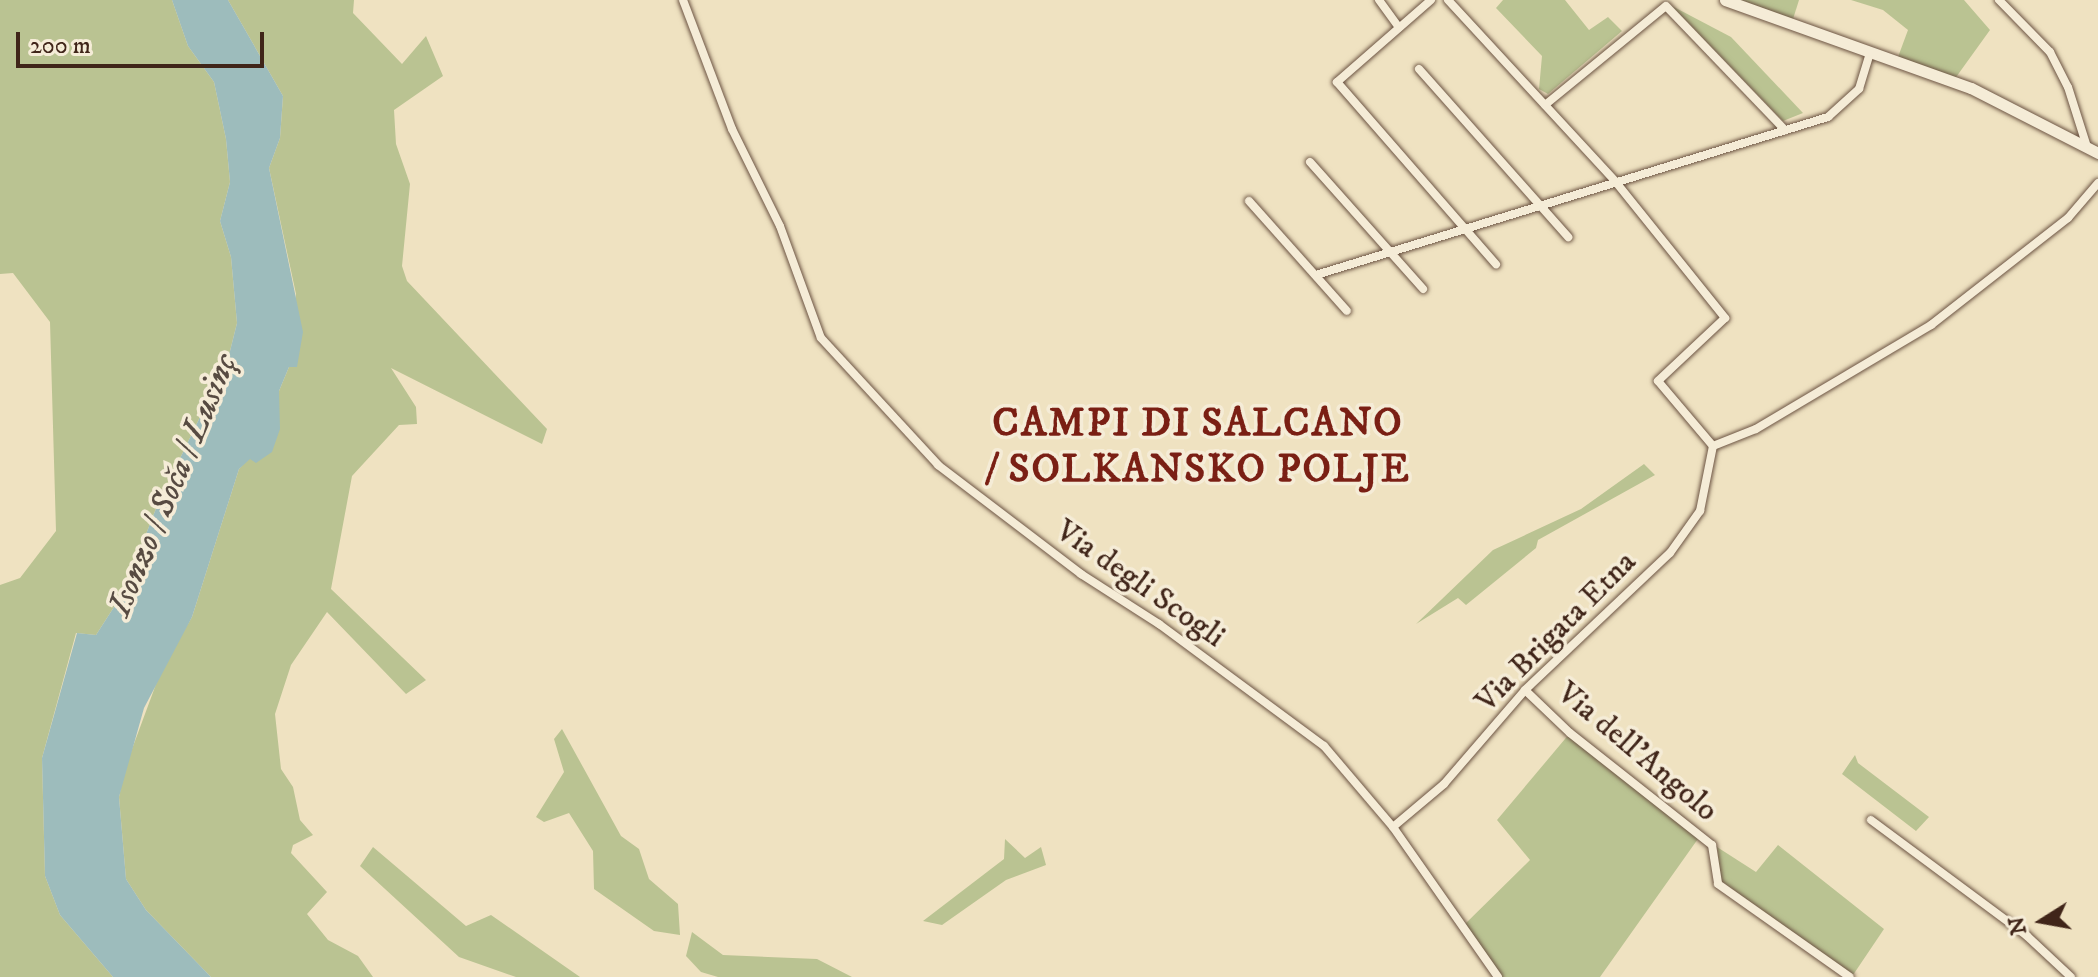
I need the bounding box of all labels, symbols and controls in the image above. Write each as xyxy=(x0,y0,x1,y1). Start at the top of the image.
scale bar xyxy=(20,16,268,66)
text: 200 m xyxy=(30,31,91,61)
water label: Isonzo / Soča / Lusinç xyxy=(99,348,247,622)
district label: CAMPI DI SALCANO / SOLKANSKO POLJE xyxy=(985,400,1411,494)
street label: Via degli Scogli xyxy=(1048,512,1232,656)
street label: Via Brigata Etna xyxy=(1467,543,1645,721)
street label: Via dell'Angolo xyxy=(1549,674,1725,830)
north arrow xyxy=(2002,881,2082,961)
text: N xyxy=(2003,914,2033,937)

